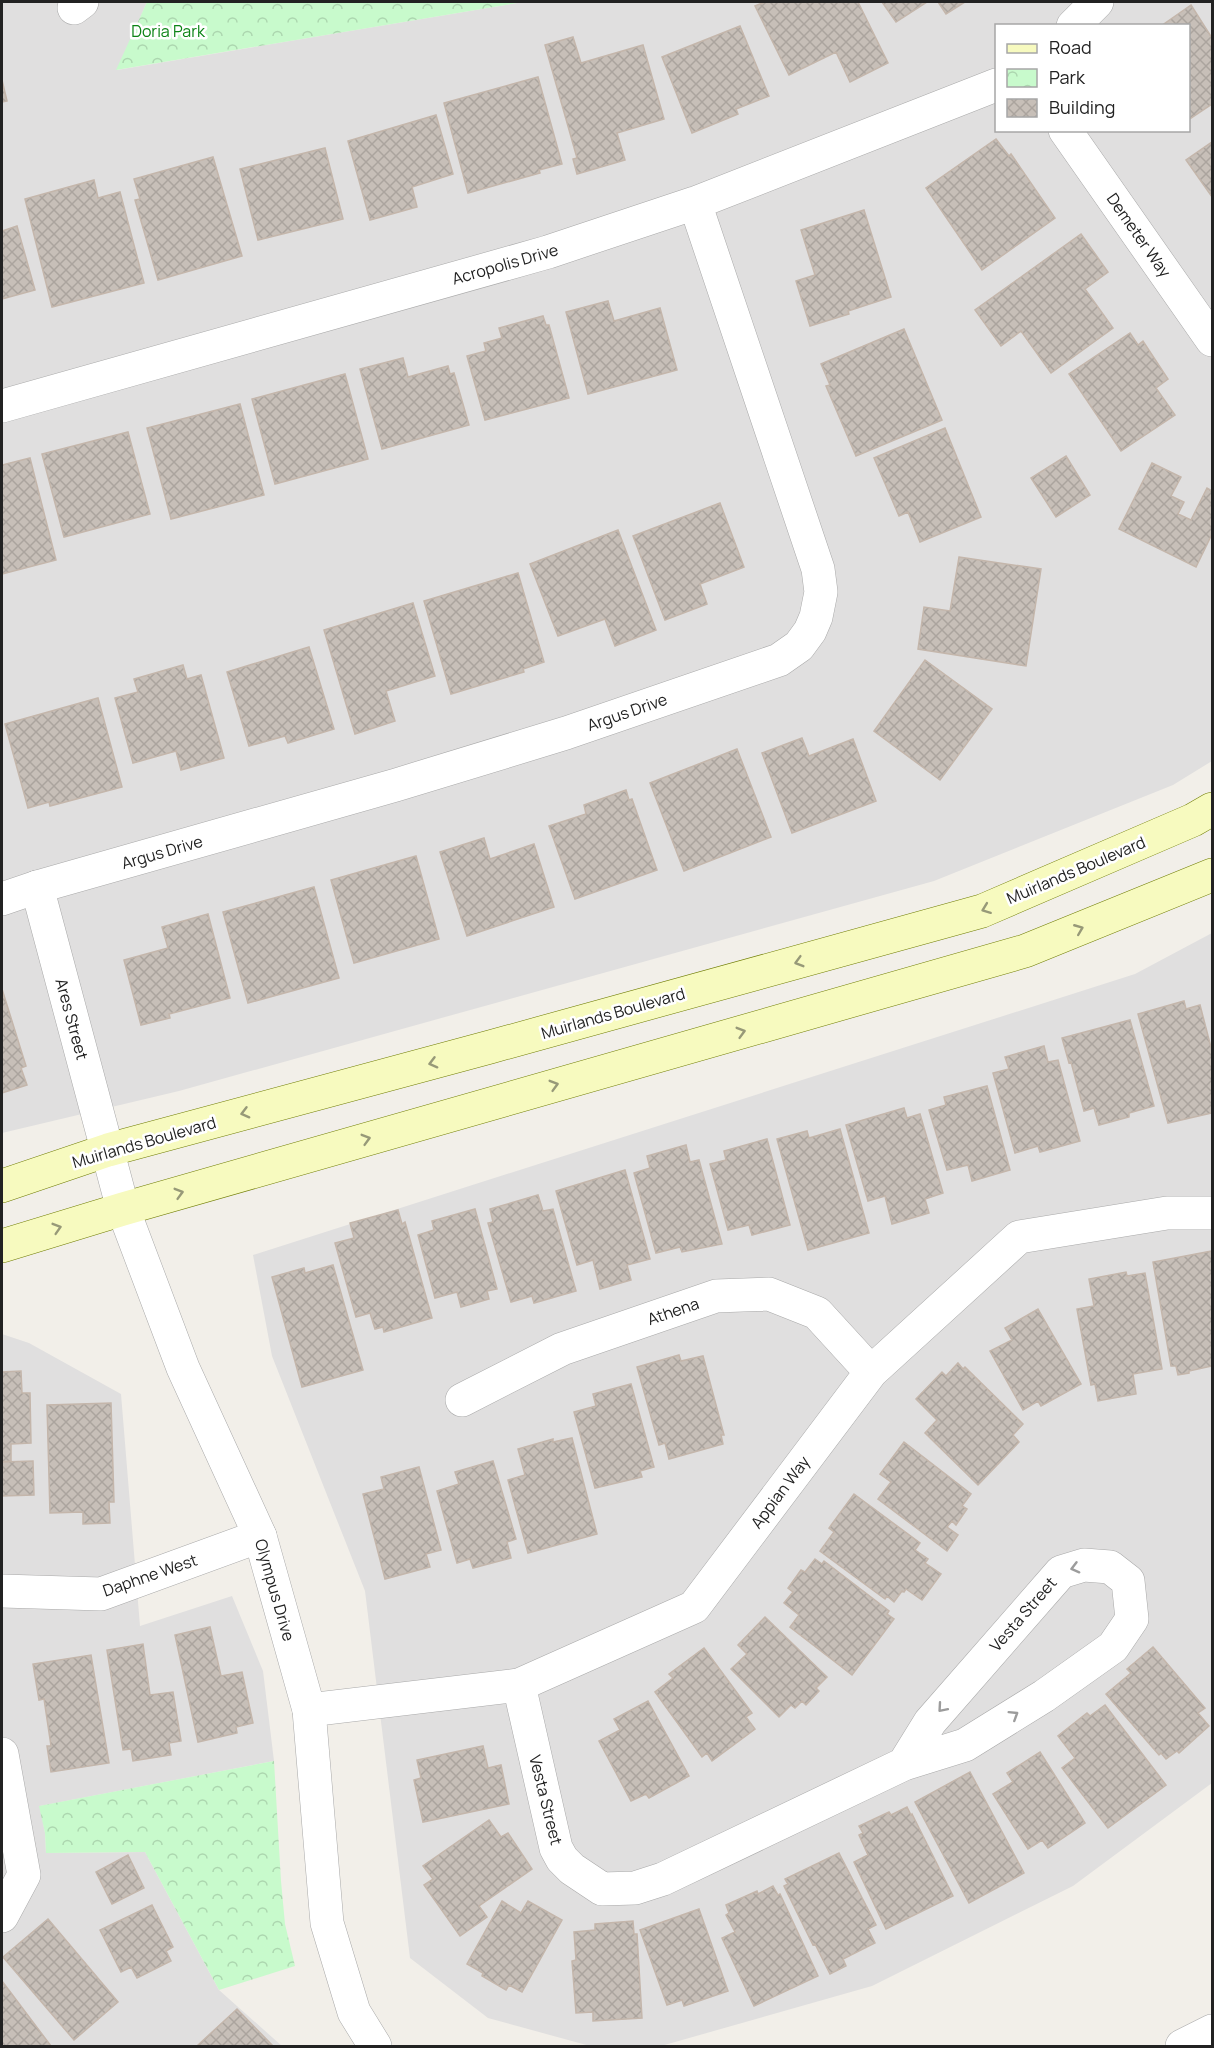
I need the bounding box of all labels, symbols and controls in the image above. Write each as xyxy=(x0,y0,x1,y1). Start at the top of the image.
park label: Doria Park xyxy=(131,20,206,42)
legend xyxy=(995,24,1190,132)
text: Road xyxy=(1049,35,1092,59)
text: Park xyxy=(1049,65,1086,89)
text: Building xyxy=(1049,95,1115,119)
street label: Demeter Way xyxy=(1102,188,1176,282)
street label: Acropolis Drive xyxy=(449,238,561,290)
street label: Argus Drive xyxy=(584,688,670,736)
street label: Argus Drive xyxy=(119,830,205,874)
street label: Muirlands Boulevard xyxy=(1003,831,1149,909)
one-way arrow xyxy=(981,901,992,914)
one-way arrow xyxy=(1073,924,1084,936)
one-way arrow xyxy=(794,955,804,967)
street label: Ares Street xyxy=(51,976,93,1062)
street label: Muirlands Boulevard xyxy=(538,982,688,1044)
one-way arrow xyxy=(735,1027,746,1039)
one-way arrow xyxy=(428,1055,438,1068)
one-way arrow xyxy=(549,1080,559,1093)
one-way arrow xyxy=(240,1106,251,1118)
street label: Muirlands Boulevard xyxy=(69,1111,219,1173)
one-way arrow xyxy=(360,1134,371,1146)
one-way arrow xyxy=(174,1187,184,1200)
one-way arrow xyxy=(51,1223,62,1235)
street label: Athena xyxy=(644,1292,702,1330)
street label: Appian Way xyxy=(745,1451,815,1533)
street label: Olympus Drive xyxy=(250,1536,300,1644)
street label: Daphne West xyxy=(100,1549,200,1601)
one-way arrow xyxy=(1070,1560,1080,1573)
street label: Vesta Street xyxy=(985,1572,1061,1656)
one-way arrow xyxy=(938,1701,949,1712)
one-way arrow xyxy=(1008,1710,1018,1722)
street label: Vesta Street xyxy=(524,1753,568,1847)

